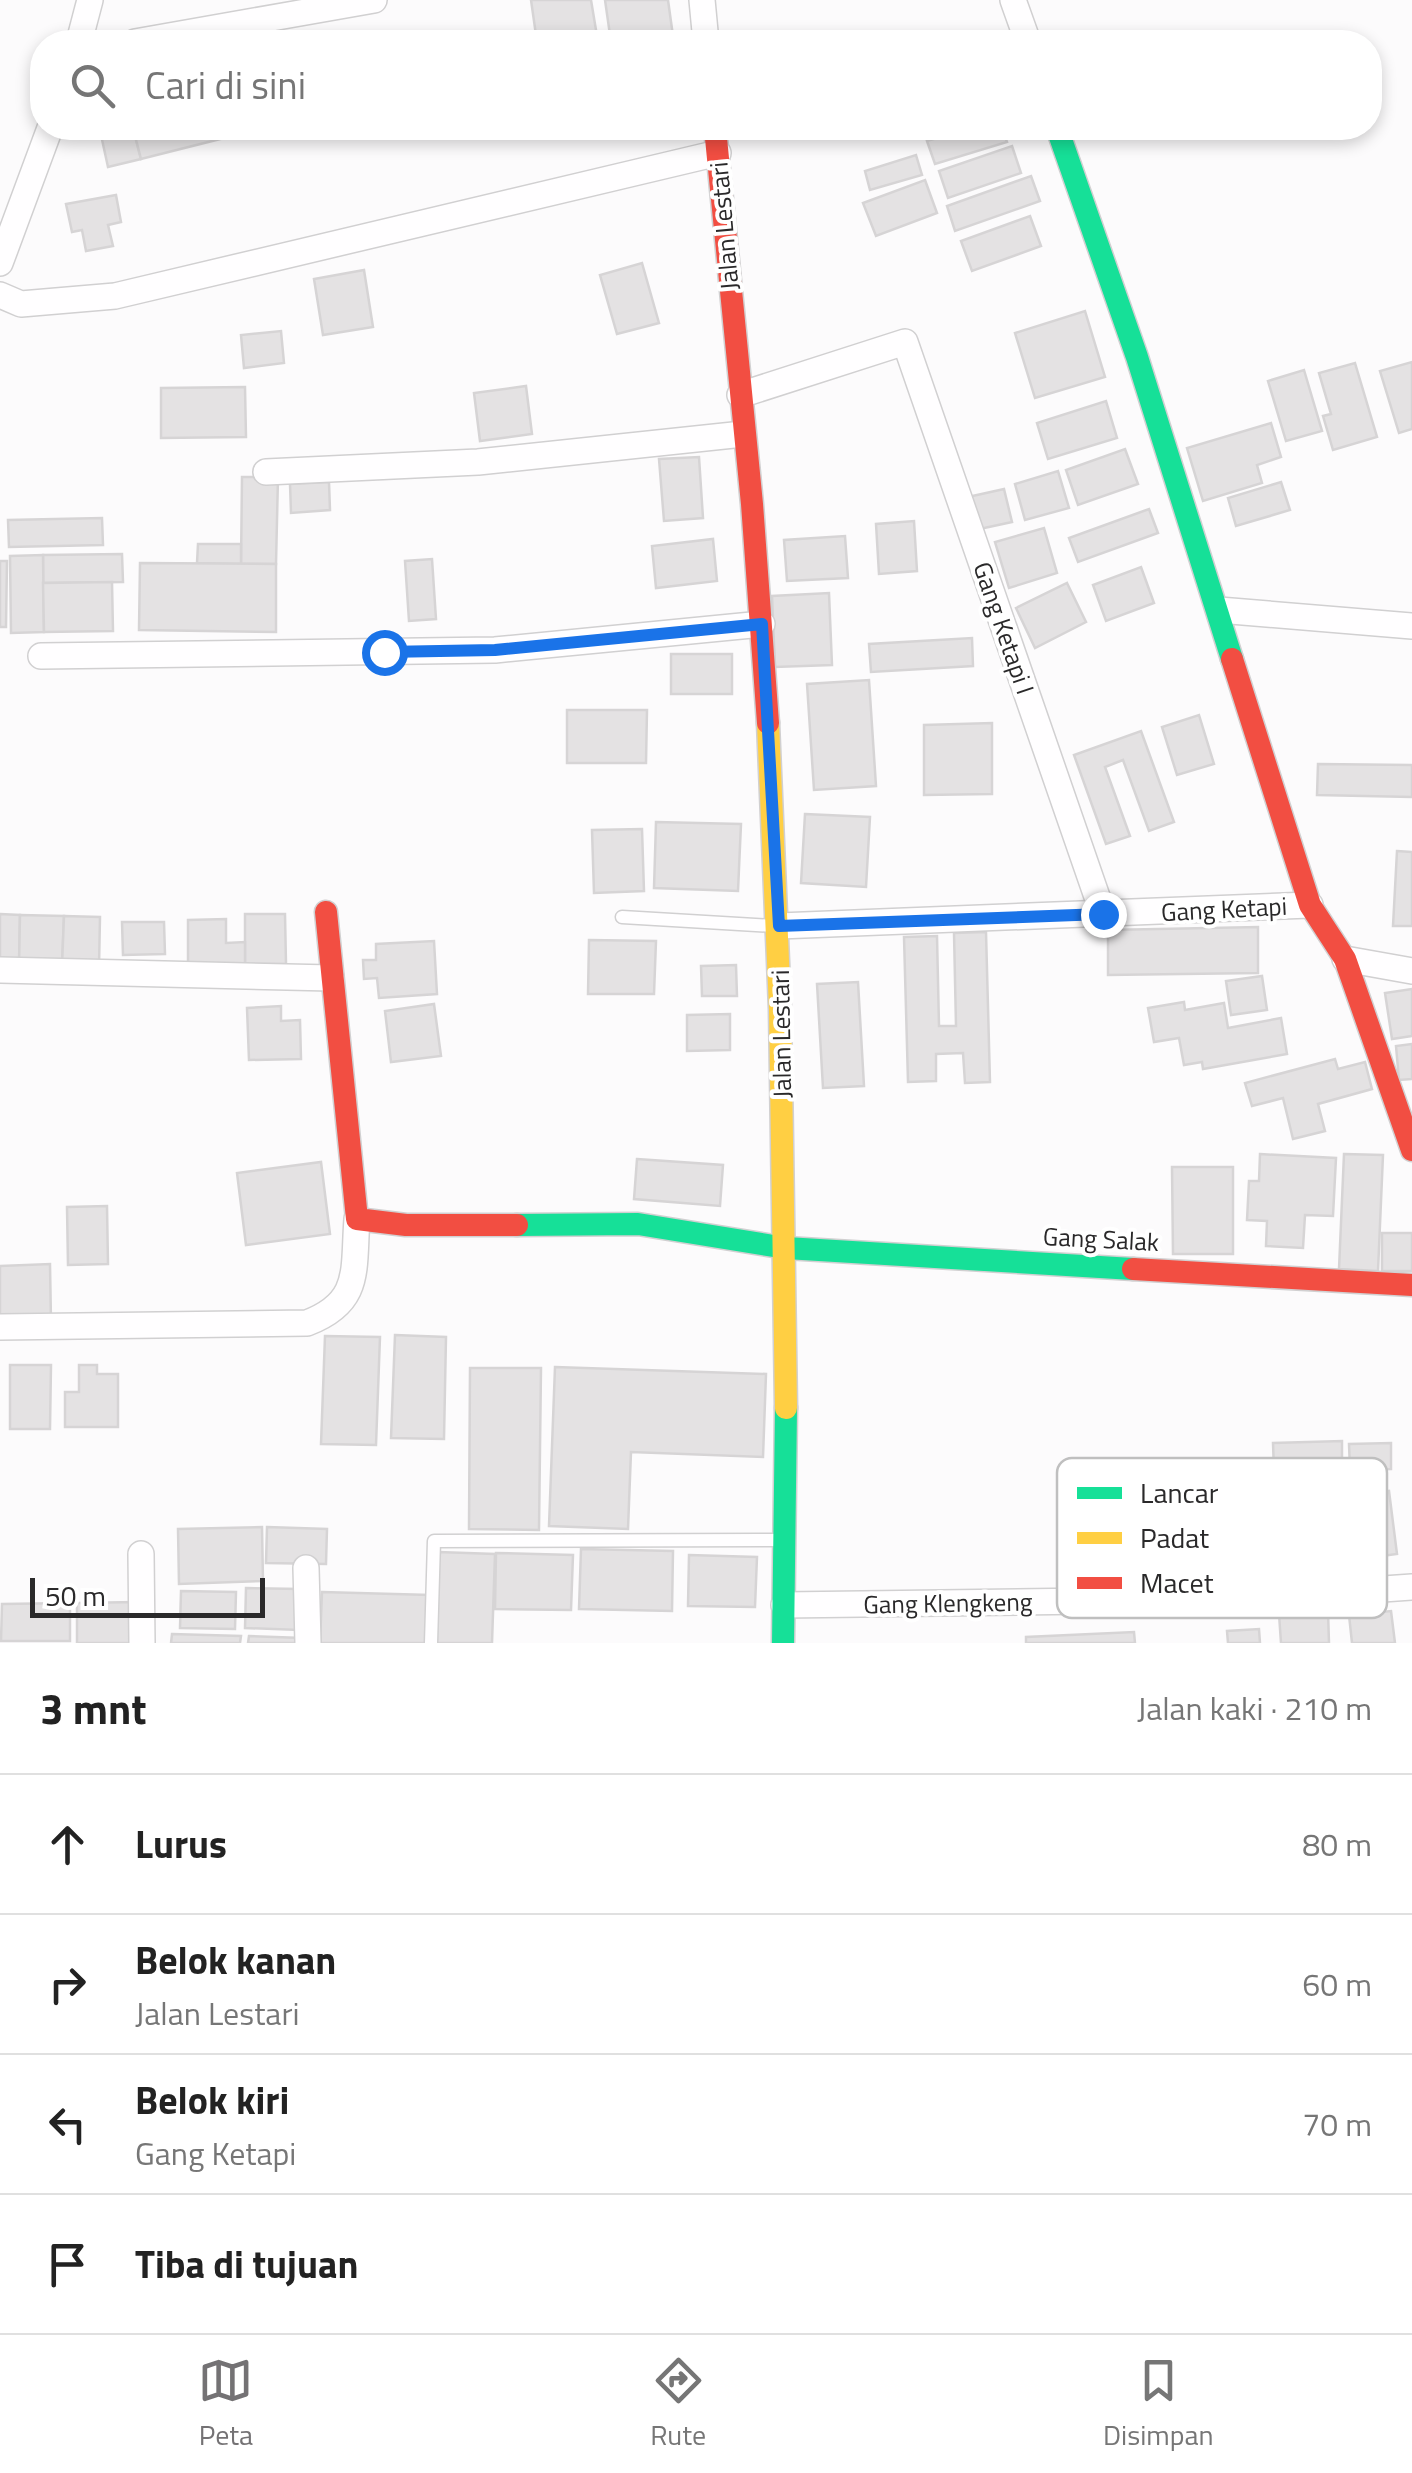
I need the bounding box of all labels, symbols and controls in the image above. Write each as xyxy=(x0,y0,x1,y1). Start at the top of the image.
search box xyxy=(30,30,1382,140)
text: Cari di sini xyxy=(145,56,306,114)
icon: search xyxy=(65,58,120,113)
street label: Jalan Lestari xyxy=(699,160,749,292)
street label: Gang Ketapi I xyxy=(964,557,1044,699)
route start xyxy=(362,630,408,676)
street label: Gang Ketapi xyxy=(1160,887,1288,931)
route end xyxy=(1081,892,1127,938)
street label: Jalan Lestari xyxy=(761,969,801,1099)
street label: Gang Salak xyxy=(1042,1217,1160,1261)
legend xyxy=(1057,1458,1387,1618)
text: Lancar xyxy=(1140,1471,1219,1514)
text: Padat xyxy=(1140,1516,1209,1559)
text: Macet xyxy=(1140,1561,1214,1604)
scale bar xyxy=(30,1573,265,1618)
text: 50 m xyxy=(45,1574,106,1617)
street label: Gang Klengkeng xyxy=(863,1583,1033,1623)
text: 3 mnt xyxy=(40,1676,147,1740)
text: Jalan kaki · 210 m xyxy=(1137,1684,1372,1732)
text: Lurus xyxy=(135,1815,227,1873)
icon: ahead xyxy=(40,1817,95,1872)
text: 80 m xyxy=(1302,1820,1372,1868)
text: Belok kanan xyxy=(135,1931,336,1989)
icon: right xyxy=(40,1957,95,2012)
text: 60 m xyxy=(1302,1960,1372,2008)
text: Jalan Lestari xyxy=(135,1989,299,2037)
text: Belok kiri xyxy=(135,2071,289,2129)
icon: left xyxy=(40,2097,95,2152)
text: 70 m xyxy=(1302,2100,1372,2148)
text: Gang Ketapi xyxy=(135,2129,296,2177)
text: Tiba di tujuan xyxy=(135,2235,358,2293)
icon: arrive xyxy=(40,2237,95,2292)
tab: Peta xyxy=(198,2353,253,2456)
tab: Rute xyxy=(650,2353,706,2456)
tab: Disimpan xyxy=(1103,2353,1214,2456)

